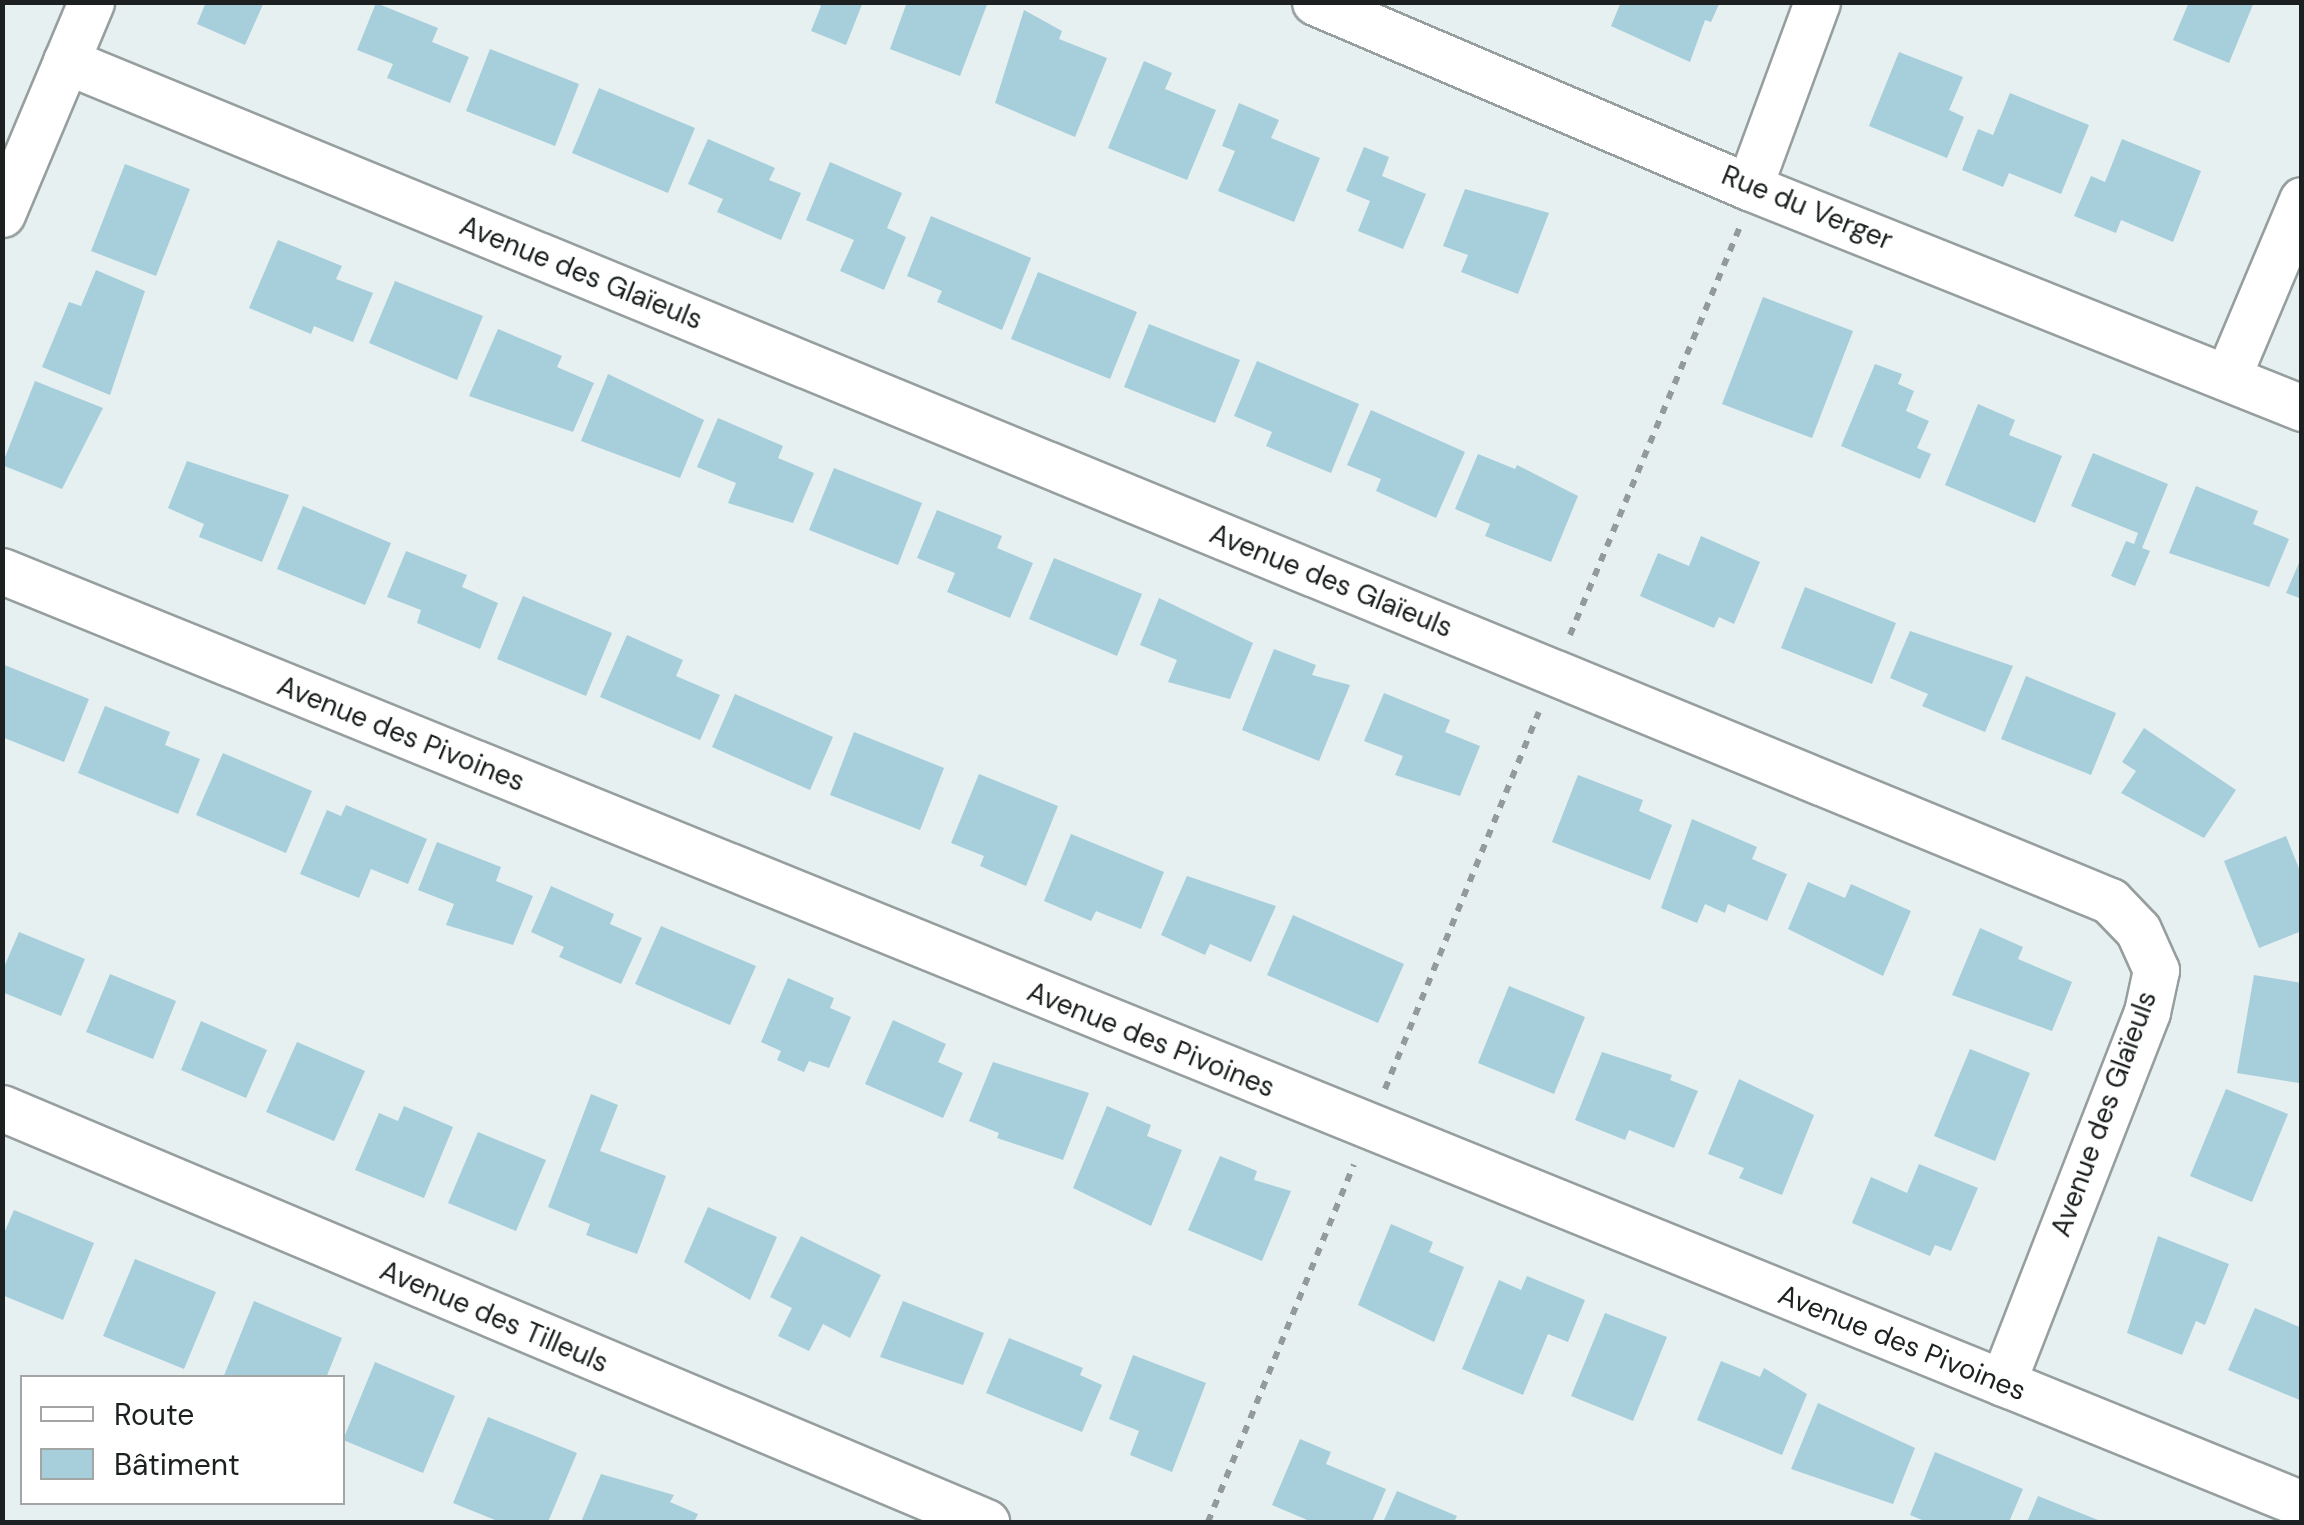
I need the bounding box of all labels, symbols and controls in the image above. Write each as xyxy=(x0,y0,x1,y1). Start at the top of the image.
street label: Rue du Verger xyxy=(1717,158,1897,258)
street label: Avenue des Glaïeuls xyxy=(455,209,707,337)
street label: Avenue des Glaïeuls xyxy=(1205,517,1457,645)
street label: Avenue des Pivoines xyxy=(272,669,530,799)
street label: Avenue des Pivoines xyxy=(1022,975,1280,1105)
street label: Avenue des Glaïeuls xyxy=(2044,987,2164,1241)
street label: Avenue des Tilleuls xyxy=(375,1254,613,1380)
street label: Avenue des Pivoines xyxy=(1773,1278,2031,1408)
legend xyxy=(20,1375,345,1505)
text: Route xyxy=(114,1395,194,1434)
text: Bâtiment xyxy=(114,1445,240,1484)

